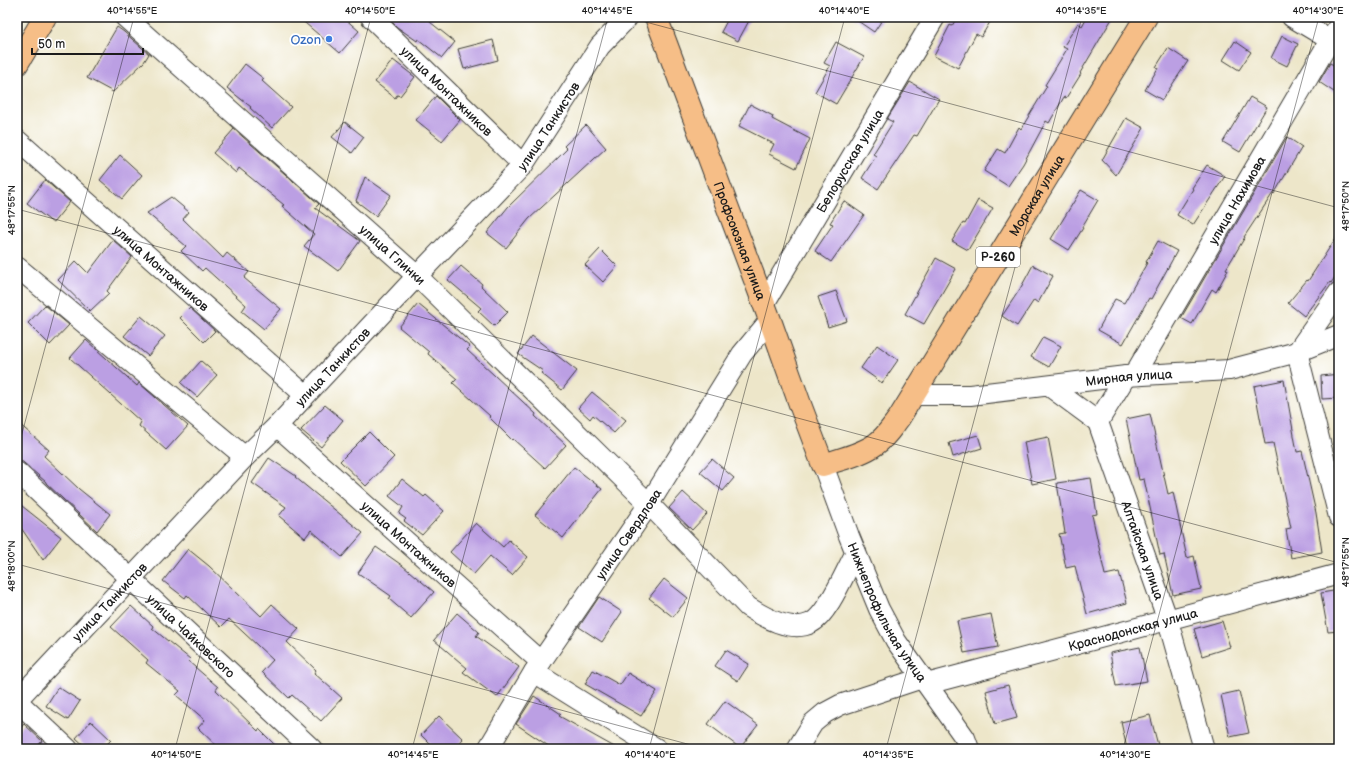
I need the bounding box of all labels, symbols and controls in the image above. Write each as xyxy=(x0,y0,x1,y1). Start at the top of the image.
text: 40°14'55"E xyxy=(107,5,158,17)
text: 40°14'50"E xyxy=(345,5,396,17)
text: 40°14'45"E xyxy=(582,5,633,17)
text: 40°14'40"E xyxy=(818,5,870,17)
text: 40°14'35"E xyxy=(1056,5,1107,17)
text: 40°14'30"E xyxy=(1292,5,1344,17)
scale bar xyxy=(32,30,143,56)
place label: Ozon xyxy=(291,32,321,48)
marker: Ozon xyxy=(324,34,334,44)
text: 50 m xyxy=(38,37,65,52)
street label: улица Монтажников xyxy=(397,43,496,140)
street label: улица Танкистов xyxy=(515,79,584,174)
street label: Белорусская улица xyxy=(813,106,887,216)
street label: Морская улица xyxy=(1006,152,1068,239)
street label: улица Нахимова xyxy=(1205,153,1270,247)
street label: Профсоюзная улица xyxy=(710,179,769,303)
text: 48°17'50"N xyxy=(1340,181,1352,231)
text: 48°17'55"N xyxy=(6,185,18,235)
street label: улица Монтажников xyxy=(110,222,212,315)
street label: улица Глинки xyxy=(356,222,428,289)
road number: Р-260 xyxy=(976,247,1020,267)
street label: улица Танкистов xyxy=(292,324,374,410)
street label: Мирная улица xyxy=(1085,366,1173,390)
street label: улица Свердлова xyxy=(593,486,666,583)
street label: улица Монтажников xyxy=(357,498,459,591)
street label: Алтайская улица xyxy=(1117,498,1167,603)
text: 48°17'55"N xyxy=(1340,537,1352,587)
text: 48°18'00"N xyxy=(6,540,18,592)
street label: Нижнепрофильная улица xyxy=(843,540,930,686)
street label: улица Танкистов xyxy=(69,559,151,645)
street label: улица Чайковского xyxy=(143,591,238,682)
street label: Краснодонская улица xyxy=(1067,605,1200,655)
text: 40°14'50"E xyxy=(151,749,202,761)
text: 40°14'45"E xyxy=(388,749,439,761)
text: 40°14'40"E xyxy=(624,749,676,761)
text: 40°14'35"E xyxy=(863,749,914,761)
text: 40°14'30"E xyxy=(1099,749,1151,761)

